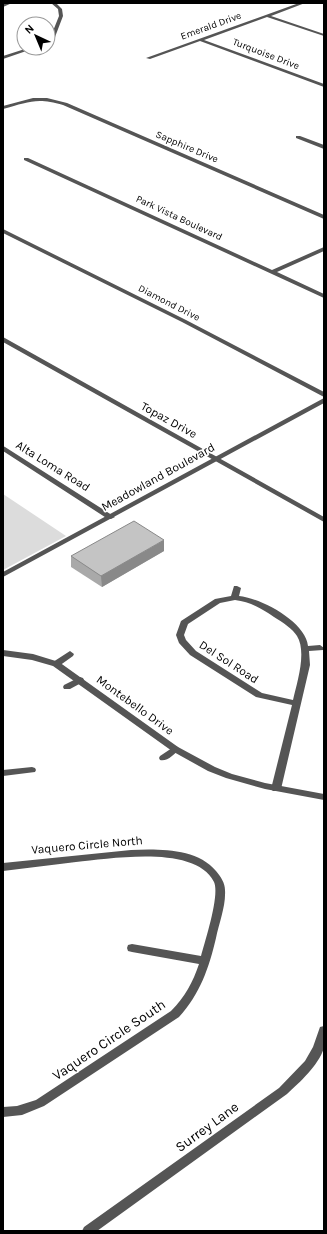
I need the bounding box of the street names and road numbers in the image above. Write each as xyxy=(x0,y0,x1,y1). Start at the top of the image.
street label: Emerald Drive xyxy=(179,9,243,43)
street label: Turquoise Drive xyxy=(231,36,301,72)
street label: Sapphire Drive xyxy=(154,128,220,166)
street label: Park Vista Boulevard xyxy=(134,193,224,243)
street label: Diamond Drive xyxy=(136,282,202,324)
street label: Topaz Drive xyxy=(139,399,199,441)
street label: Alta Loma Road xyxy=(13,438,93,494)
street label: Meadowland Boulevard xyxy=(99,440,217,514)
street label: Del Sol Road xyxy=(197,638,261,686)
street label: Montebello Drive xyxy=(94,672,176,738)
street label: Vaquero Circle North xyxy=(31,833,143,857)
street label: Vaquero Circle South xyxy=(49,996,169,1084)
street label: Surrey Lane xyxy=(172,1098,242,1156)

